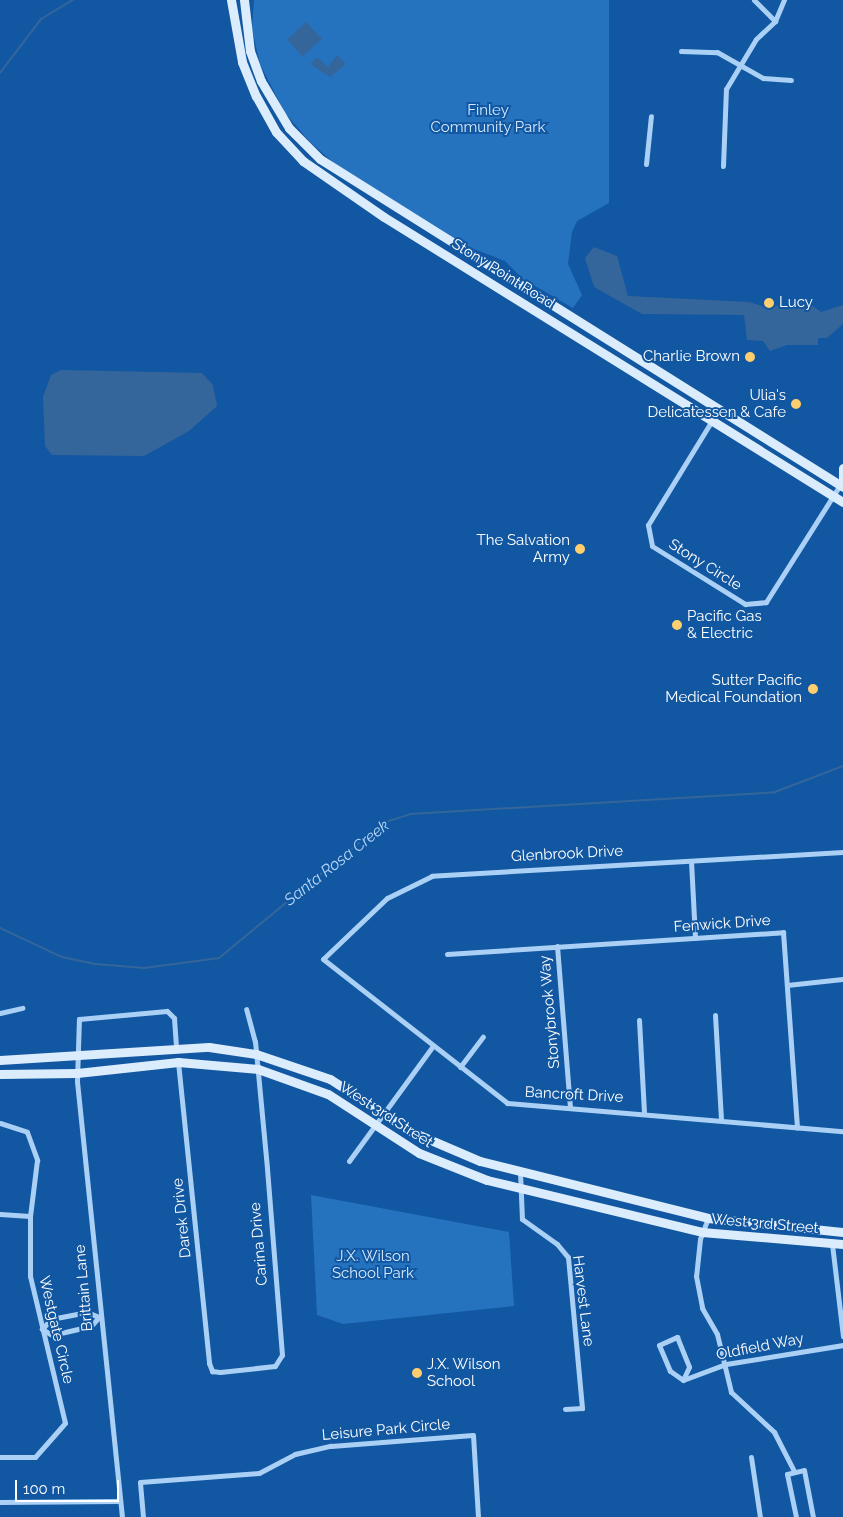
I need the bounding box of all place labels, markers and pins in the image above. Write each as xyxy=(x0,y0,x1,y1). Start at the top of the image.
place label: Lucy xyxy=(779,294,813,312)
marker: Lucy xyxy=(763,297,775,309)
place label: Charlie Brown xyxy=(643,348,740,366)
marker: Charlie Brown xyxy=(744,351,756,363)
place label: Ulia's Delicatessen & Cafe xyxy=(647,386,786,421)
marker: Ulia's Delicatessen & Cafe xyxy=(790,398,802,410)
place label: The Salvation Army xyxy=(476,531,570,566)
marker: The Salvation Army xyxy=(574,543,586,555)
place label: Pacific Gas & Electric xyxy=(687,607,762,642)
marker: Pacific Gas & Electric xyxy=(671,619,683,631)
place label: Sutter Pacific Medical Foundation xyxy=(665,671,802,706)
marker: Sutter Pacific Medical Foundation xyxy=(806,682,820,696)
place label: J.X. Wilson School xyxy=(427,1355,501,1390)
marker: J.X. Wilson School xyxy=(411,1367,423,1379)

